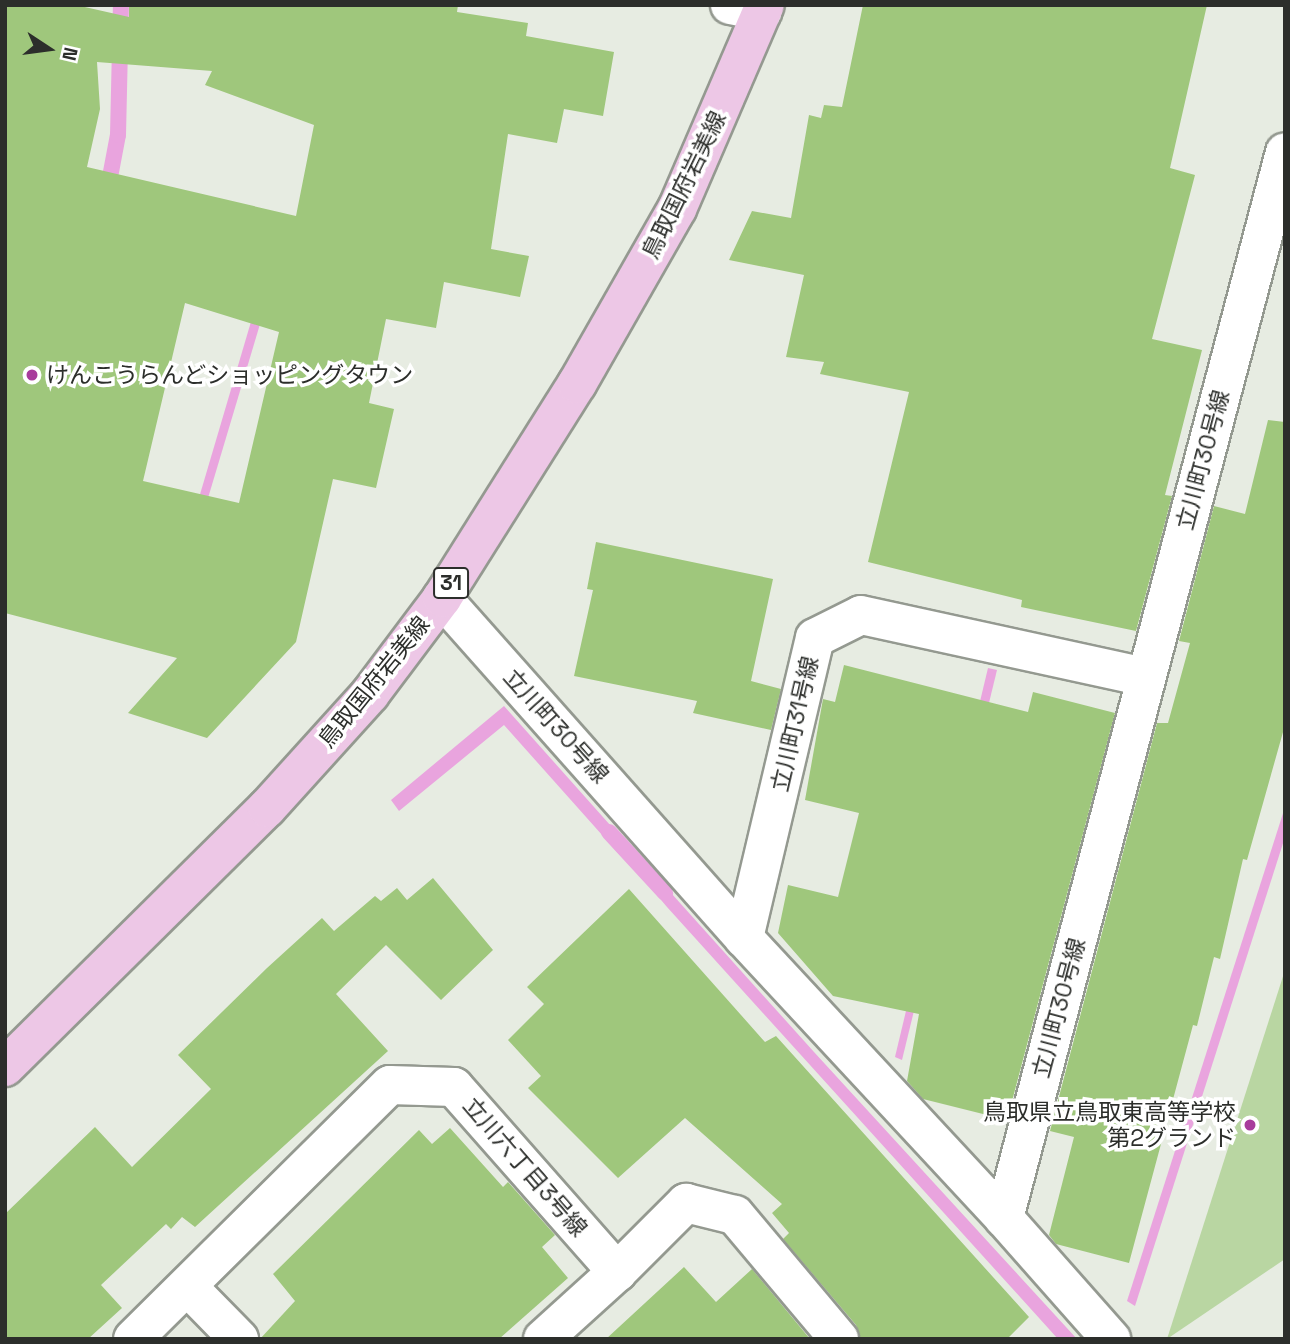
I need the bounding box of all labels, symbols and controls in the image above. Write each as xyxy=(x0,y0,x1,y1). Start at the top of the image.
north arrow xyxy=(14,14,84,84)
text: N xyxy=(56,45,84,63)
street label: 鳥取国府岩美線 xyxy=(636,107,732,263)
place label: けんこうらんどショッピングタウン xyxy=(46,361,414,389)
marker: けんこうらんどショッピングタウン xyxy=(24,367,40,383)
street label: 立川町30号線 xyxy=(1171,387,1235,533)
road number: 31 xyxy=(432,566,470,600)
street label: 鳥取国府岩美線 xyxy=(313,611,435,753)
street label: 立川町31号線 xyxy=(766,654,824,794)
street label: 立川町30号線 xyxy=(498,663,614,789)
street label: 立川町30号線 xyxy=(1027,935,1091,1081)
street label: 立川六丁目3号線 xyxy=(457,1092,593,1242)
place label: 鳥取県立鳥取東高等学校 第2グランド xyxy=(983,1098,1236,1152)
marker: 鳥取県立鳥取東高等学校 第2グランド xyxy=(1242,1117,1258,1133)

